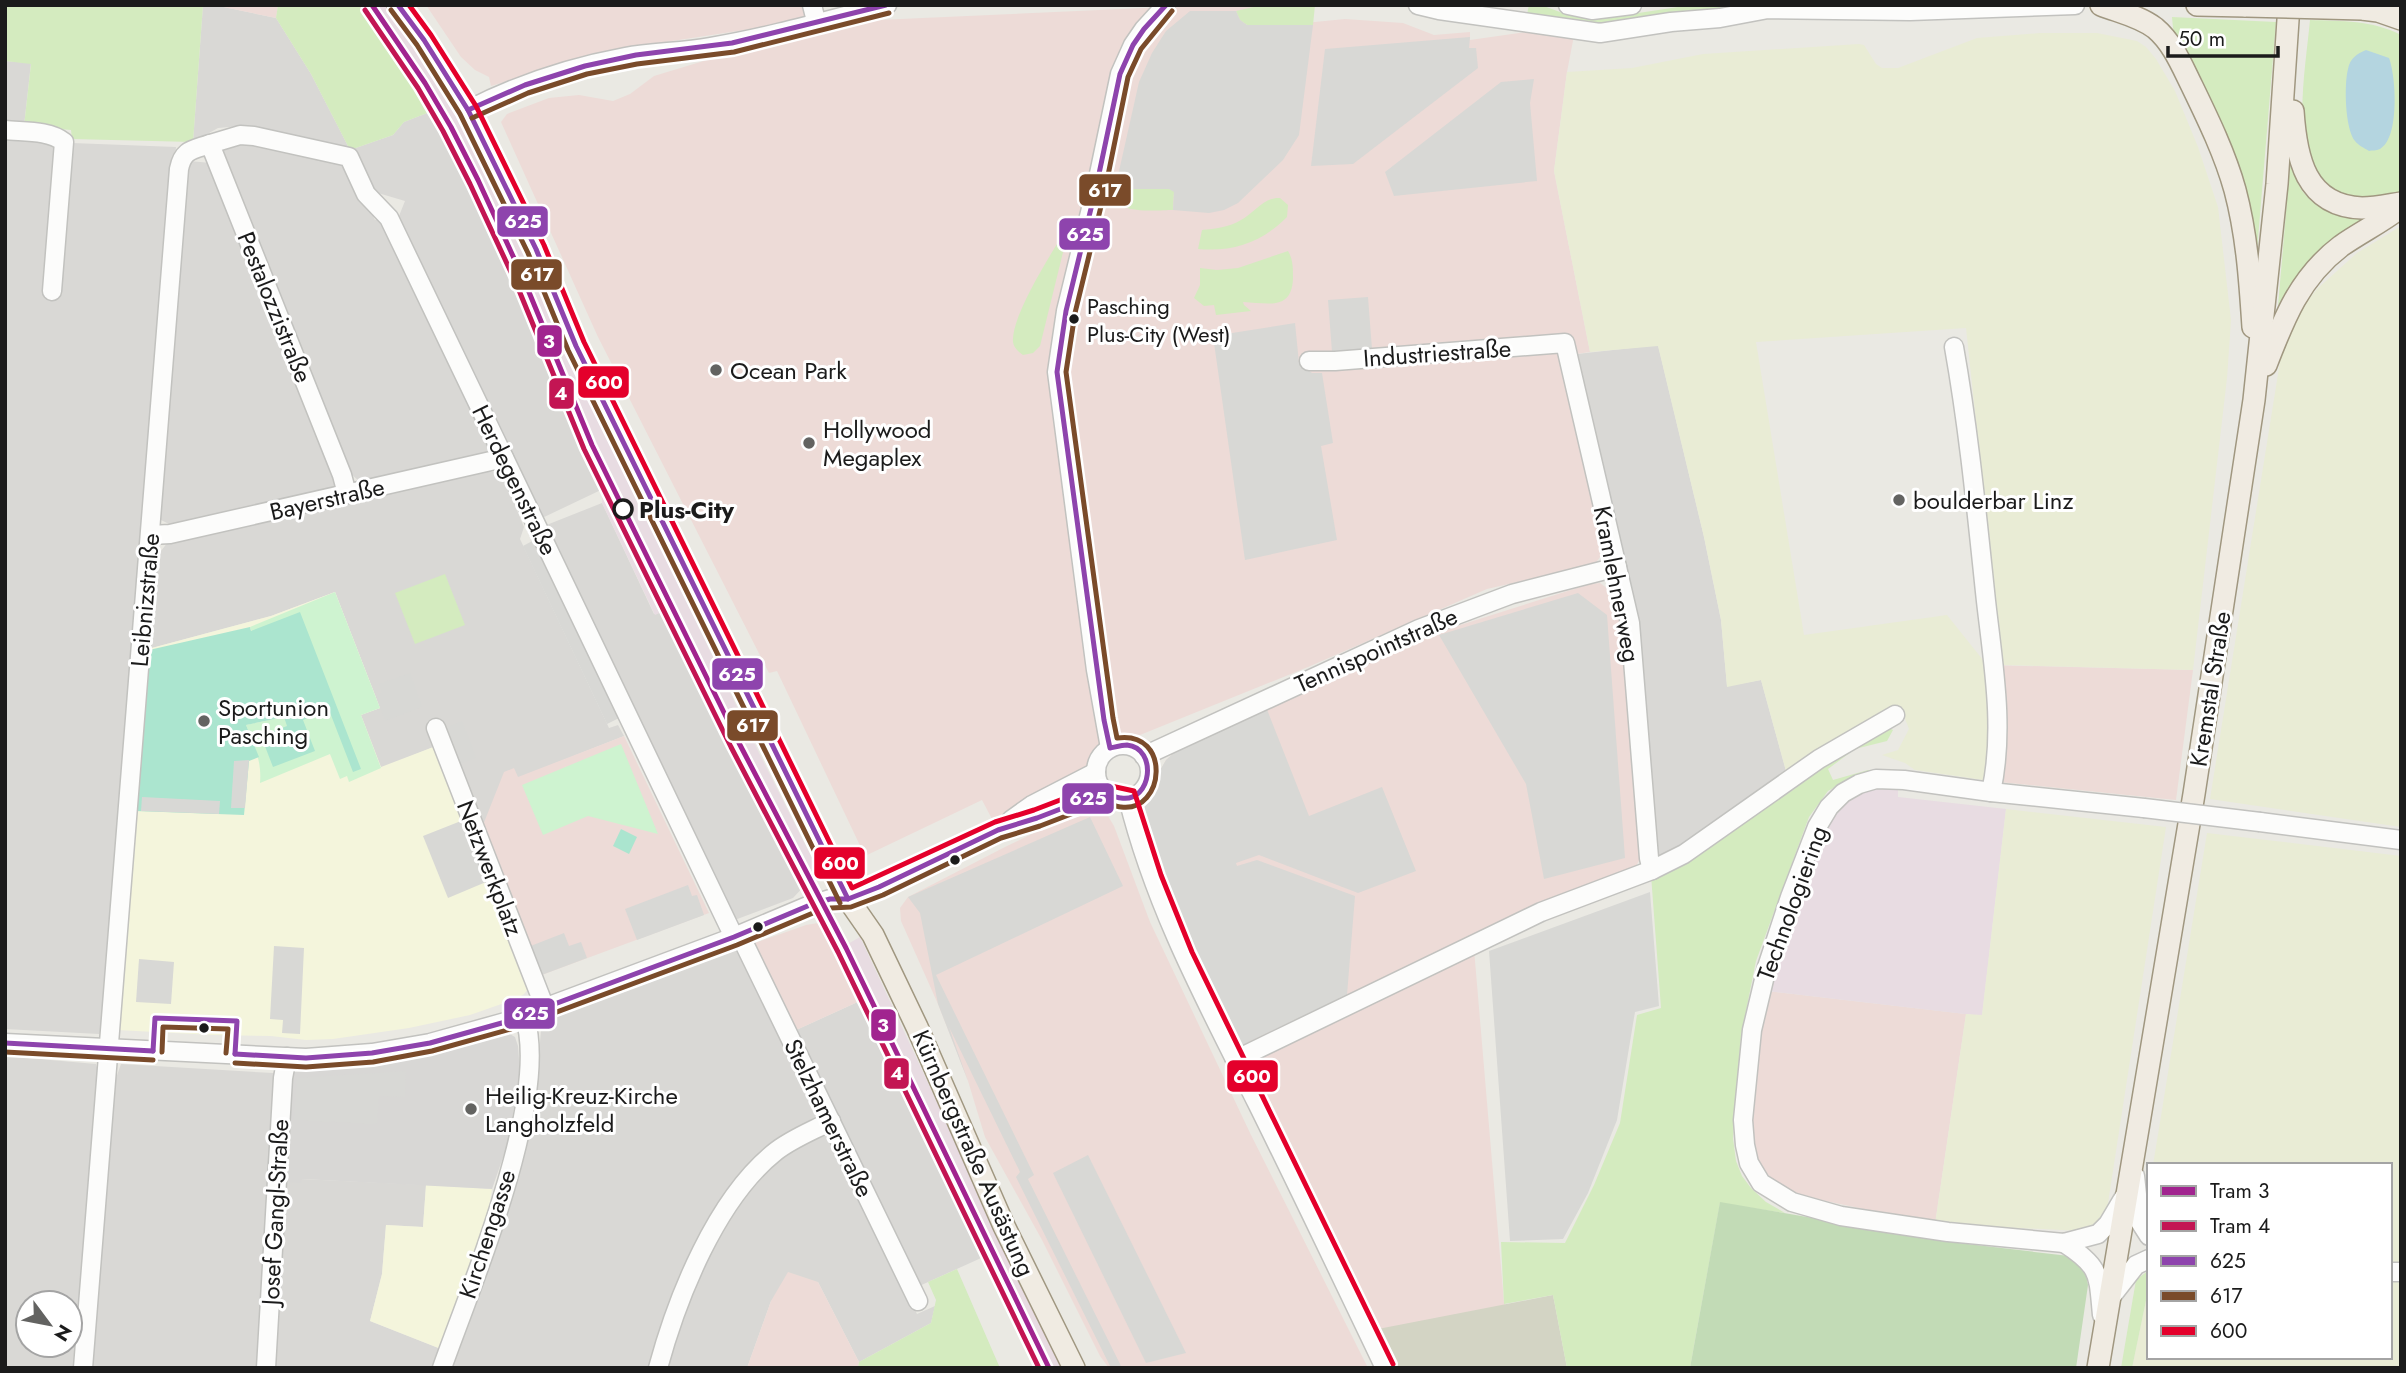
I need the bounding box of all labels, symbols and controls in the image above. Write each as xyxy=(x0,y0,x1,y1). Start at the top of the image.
scale bar xyxy=(2168,14,2278,58)
text: 50 m xyxy=(2178,24,2225,54)
line badge: 617 xyxy=(1078,173,1132,207)
text: 617 xyxy=(1088,177,1122,204)
line badge: 625 xyxy=(496,205,549,238)
text: 625 xyxy=(504,208,542,235)
line badge: 625 xyxy=(1058,217,1111,251)
text: 625 xyxy=(1066,221,1104,248)
street label: Pestalozzistraße xyxy=(229,226,321,388)
line badge: 617 xyxy=(510,258,563,291)
text: 617 xyxy=(520,261,554,288)
place label: Pasching Plus-City (West) xyxy=(1087,290,1231,350)
marker: Pasching Plus-City (West) xyxy=(1067,312,1081,326)
line badge: 3 xyxy=(536,324,563,358)
text: 3 xyxy=(543,328,555,355)
street label: Industriestraße xyxy=(1362,330,1512,376)
place label: Ocean Park xyxy=(730,353,847,388)
marker: Ocean Park xyxy=(708,362,724,378)
line badge: 600 xyxy=(577,365,630,399)
text: 600 xyxy=(585,369,623,396)
line badge: 4 xyxy=(548,377,575,410)
text: 4 xyxy=(554,380,568,407)
street label: Herdegenstraße xyxy=(463,399,567,561)
place label: Hollywood Megaplex xyxy=(823,412,931,475)
marker: Hollywood Megaplex xyxy=(801,435,817,451)
street label: Bayerstraße xyxy=(266,469,388,529)
place label: boulderbar Linz xyxy=(1913,483,2074,518)
place label: Plus-City xyxy=(639,492,735,527)
marker: boulderbar Linz xyxy=(1891,492,1907,508)
marker: Plus-City xyxy=(613,499,633,519)
street label: Kramlehnerweg xyxy=(1585,503,1649,665)
street label: Leibnizstraße xyxy=(122,532,168,668)
street label: Tennispointstraße xyxy=(1289,598,1463,702)
street label: Kremstal Straße xyxy=(2180,609,2240,769)
line badge: 625 xyxy=(711,657,764,691)
text: 625 xyxy=(718,661,756,688)
place label: Sportunion Pasching xyxy=(218,690,329,753)
line badge: 617 xyxy=(726,709,779,742)
text: 617 xyxy=(736,712,770,739)
marker: Sportunion Pasching xyxy=(196,713,212,729)
line badge: 625 xyxy=(1061,782,1115,815)
text: 625 xyxy=(1069,785,1107,812)
street label: Netzwerkplatz xyxy=(448,795,532,941)
street label: Technologiering xyxy=(1748,821,1836,985)
line badge: 600 xyxy=(813,846,866,880)
text: 600 xyxy=(821,850,859,877)
unlabelled marker xyxy=(948,853,962,867)
unlabelled marker xyxy=(751,920,765,934)
line badge: 625 xyxy=(503,997,556,1030)
text: 625 xyxy=(511,1000,549,1027)
line badge: 3 xyxy=(870,1008,897,1042)
text: 3 xyxy=(877,1012,889,1039)
unlabelled marker xyxy=(197,1021,211,1035)
street label: Kürnbergstraße Ausästung xyxy=(904,1024,1044,1282)
street label: Stelzhamerstraße xyxy=(775,1033,883,1203)
line badge: 4 xyxy=(883,1057,910,1090)
line badge: 600 xyxy=(1226,1059,1279,1093)
text: 4 xyxy=(890,1060,904,1087)
text: 600 xyxy=(1233,1063,1271,1090)
place label: Heilig-Kreuz-Kirche Langholzfeld xyxy=(485,1078,678,1141)
marker: Heilig-Kreuz-Kirche Langholzfeld xyxy=(463,1101,479,1117)
street label: Josef Gangl-Straße xyxy=(252,1118,297,1309)
legend xyxy=(2147,1163,2392,1359)
street label: Kirchengasse xyxy=(450,1165,524,1303)
text: Tram 3 xyxy=(2210,1176,2270,1206)
text: Tram 4 xyxy=(2210,1211,2270,1241)
text: 625 xyxy=(2210,1246,2246,1276)
text: 617 xyxy=(2210,1281,2243,1311)
north arrow xyxy=(14,1289,84,1359)
text: 600 xyxy=(2210,1316,2247,1346)
text: N xyxy=(48,1319,78,1346)

